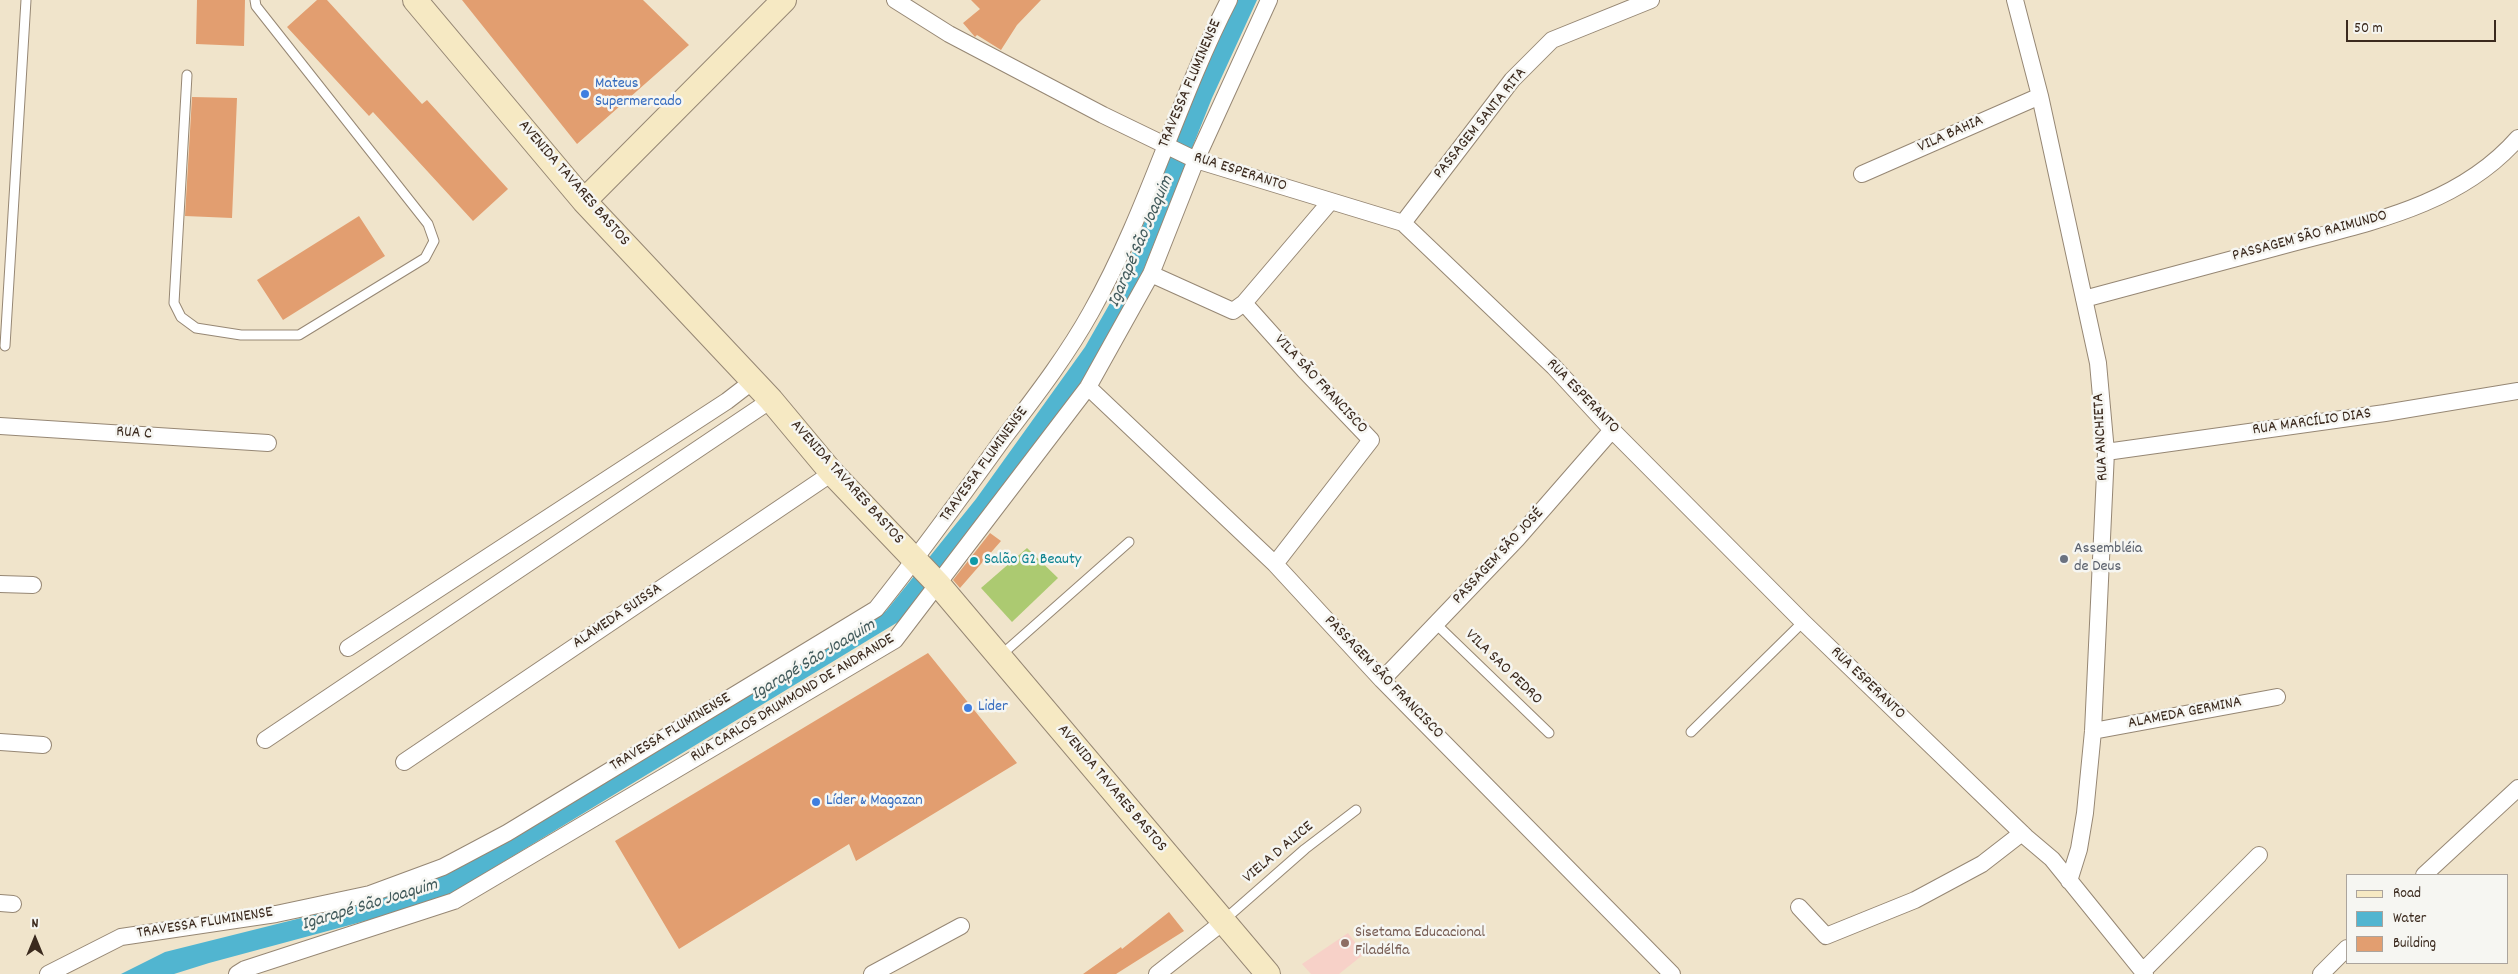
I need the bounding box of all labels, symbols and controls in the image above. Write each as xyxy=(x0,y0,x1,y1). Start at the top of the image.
scale bar xyxy=(2348,10,2498,42)
street label: TRAVESSA FLUMINENSE xyxy=(1155,17,1227,151)
text: 50 m xyxy=(2354,18,2383,40)
street label: PASSAGEM SANTA RITA xyxy=(1430,64,1532,184)
place label: Mateus Supermercado xyxy=(595,75,682,113)
marker: Mateus Supermercado xyxy=(579,88,591,100)
street label: VILA BAHIA xyxy=(1915,112,1987,158)
street label: AVENIDA TAVARES BASTOS xyxy=(513,117,633,251)
street label: RUA ESPERANTO xyxy=(1191,149,1289,197)
water label: Igarapé São Joaquim xyxy=(1105,173,1179,311)
street label: PASSAGEM SÃO RAIMUNDO xyxy=(2231,207,2389,267)
street label: VILA SÃO FRANCISCO xyxy=(1269,332,1371,438)
street label: RUA ESPERANTO xyxy=(1541,356,1623,438)
street label: RUA ANCHIETA xyxy=(2090,393,2114,481)
street label: TRAVESSA FLUMINENSE xyxy=(937,404,1033,526)
street label: RUA MARCÍLIO DIAS xyxy=(2251,405,2373,441)
street label: AVENIDA TAVARES BASTOS xyxy=(785,417,907,549)
street label: RUA C xyxy=(115,423,153,445)
street label: PASSAGEM SÃO JOSÉ xyxy=(1449,505,1549,609)
place label: Assembléia de Deus xyxy=(2074,540,2142,578)
place label: Salão G2 Beauty xyxy=(984,551,1081,571)
marker: Assembléia de Deus xyxy=(2058,553,2070,565)
marker: Salão G2 Beauty xyxy=(968,555,980,567)
street label: ALAMEDA SUISSA xyxy=(570,580,666,654)
street label: PASSAGEM SÃO FRANCISCO xyxy=(1319,612,1447,744)
water label: Igarapé São Joaquim xyxy=(748,616,880,706)
street label: VILA SAO PEDRO xyxy=(1460,626,1546,710)
street label: RUA CARLOS DRUMMOND DE ANDRANDE xyxy=(688,630,898,768)
street label: RUA ESPERANTO xyxy=(1826,643,1908,725)
street label: TRAVESSA FLUMINENSE xyxy=(607,689,735,777)
street label: ALAMEDA GERMINA xyxy=(2127,694,2243,734)
place label: Lider xyxy=(978,698,1008,718)
marker: Lider xyxy=(962,702,974,714)
street label: AVENIDA TAVARES BASTOS xyxy=(1052,721,1170,857)
place label: Líder & Magazan xyxy=(826,792,923,812)
marker: Líder & Magazan xyxy=(810,796,822,808)
street label: VIELA D ALICE xyxy=(1240,818,1318,888)
legend xyxy=(2346,874,2508,964)
water label: Igarapé São Joaquim xyxy=(300,875,440,937)
text: Road xyxy=(2393,883,2421,905)
street label: TRAVESSA FLUMINENSE xyxy=(136,904,274,944)
text: Water xyxy=(2393,908,2426,930)
north arrow xyxy=(10,914,60,964)
text: N xyxy=(32,914,38,934)
place label: Sisetama Educacional Filadélfia xyxy=(1355,924,1485,962)
text: Building xyxy=(2393,933,2436,955)
marker: Sisetama Educacional Filadélfia xyxy=(1339,937,1351,949)

